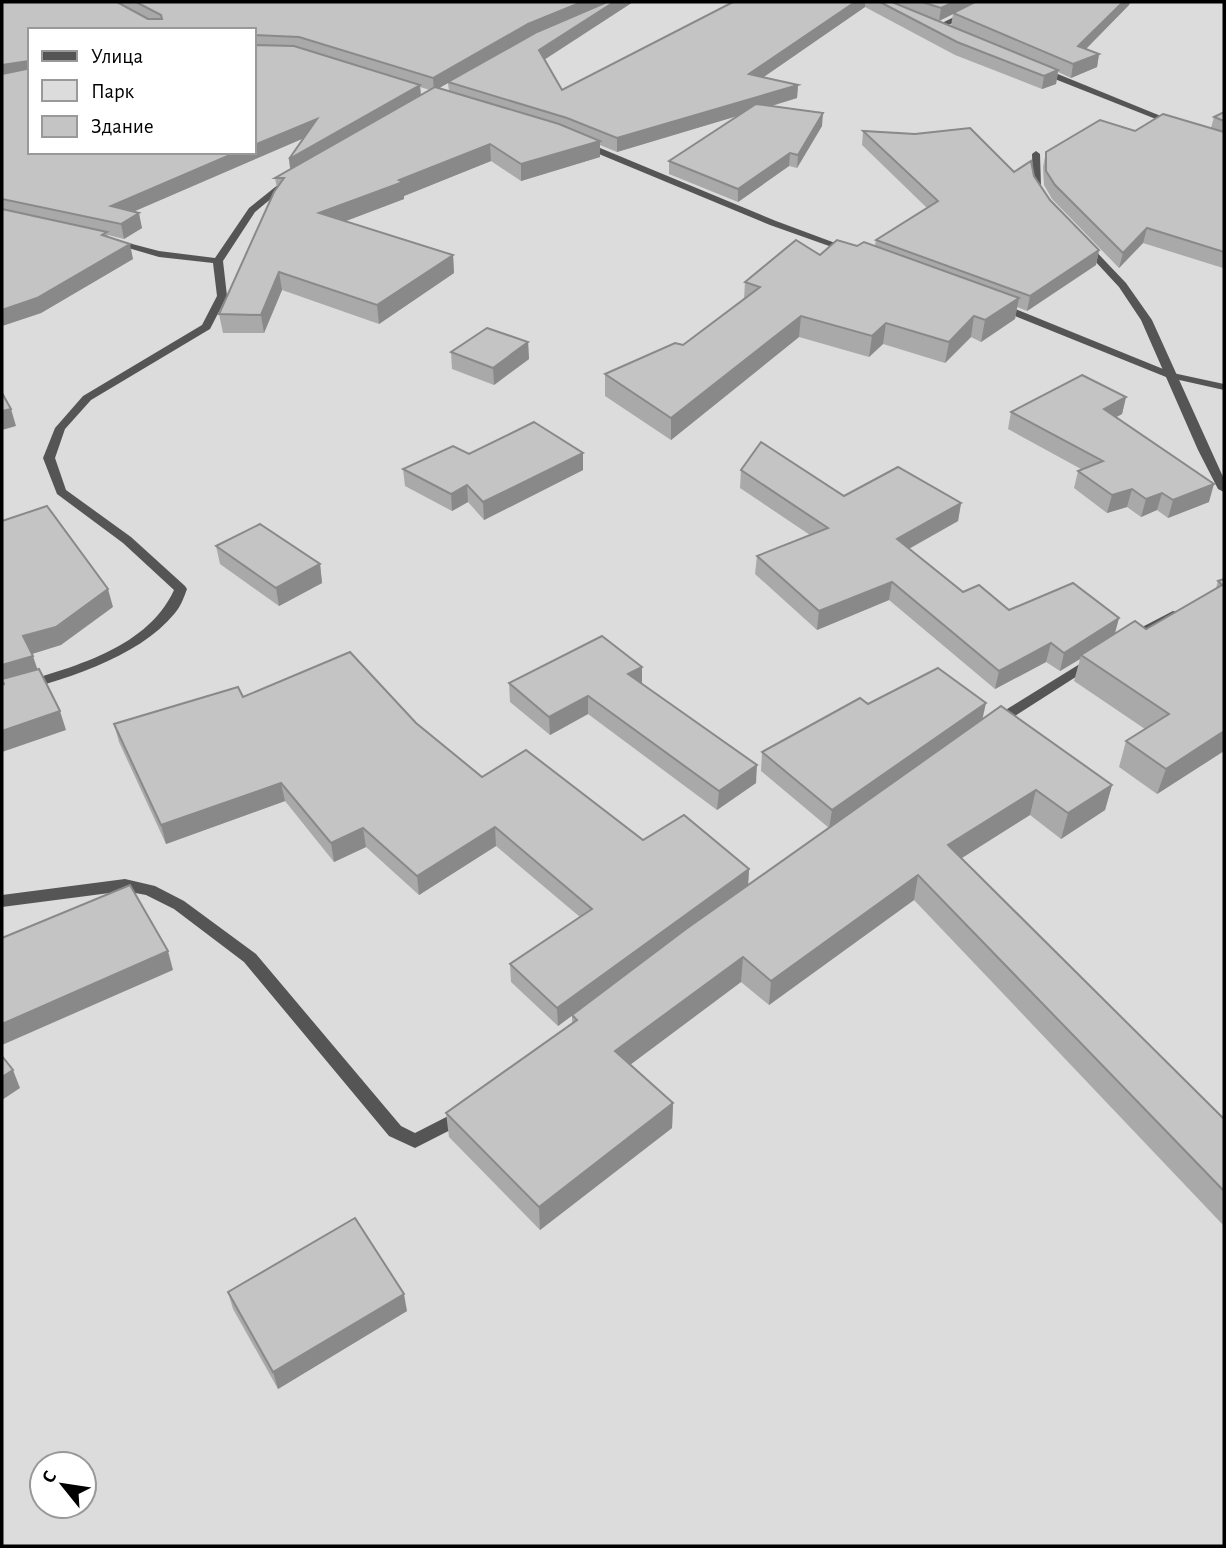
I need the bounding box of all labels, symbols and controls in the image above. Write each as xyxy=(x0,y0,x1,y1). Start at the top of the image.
legend xyxy=(28,28,256,154)
text: Улица xyxy=(91,46,144,67)
text: Парк xyxy=(91,81,135,102)
text: Здание xyxy=(91,116,154,137)
north arrow xyxy=(28,1450,98,1520)
text: С xyxy=(39,1468,60,1487)

